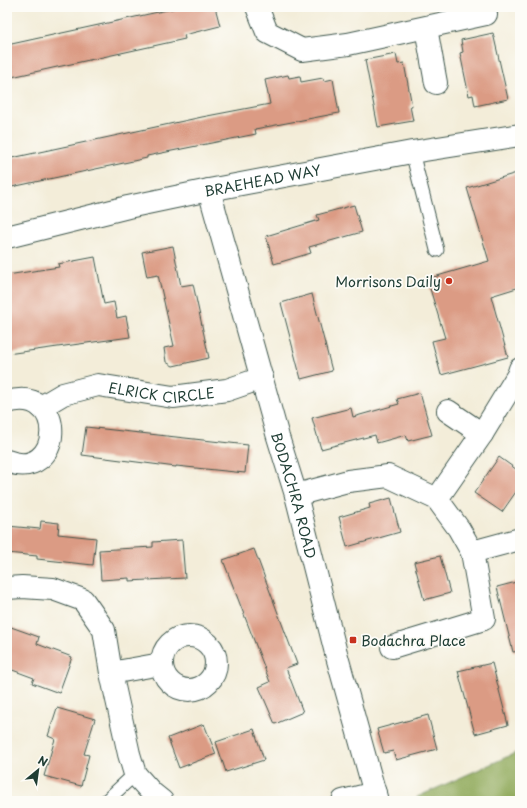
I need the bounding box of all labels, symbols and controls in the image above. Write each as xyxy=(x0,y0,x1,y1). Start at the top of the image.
street label: BRAEHEAD WAY xyxy=(203,159,323,201)
place label: Morrisons Daily xyxy=(335,271,441,292)
marker: Morrisons Daily xyxy=(444,276,454,286)
street label: ELRICK CIRCLE xyxy=(107,376,216,407)
street label: BODACHRA ROAD xyxy=(267,429,322,561)
place label: Bodachra Place xyxy=(361,630,466,651)
marker: Bodachra Place xyxy=(348,635,358,645)
north arrow xyxy=(18,750,58,790)
text: N xyxy=(35,751,51,771)

